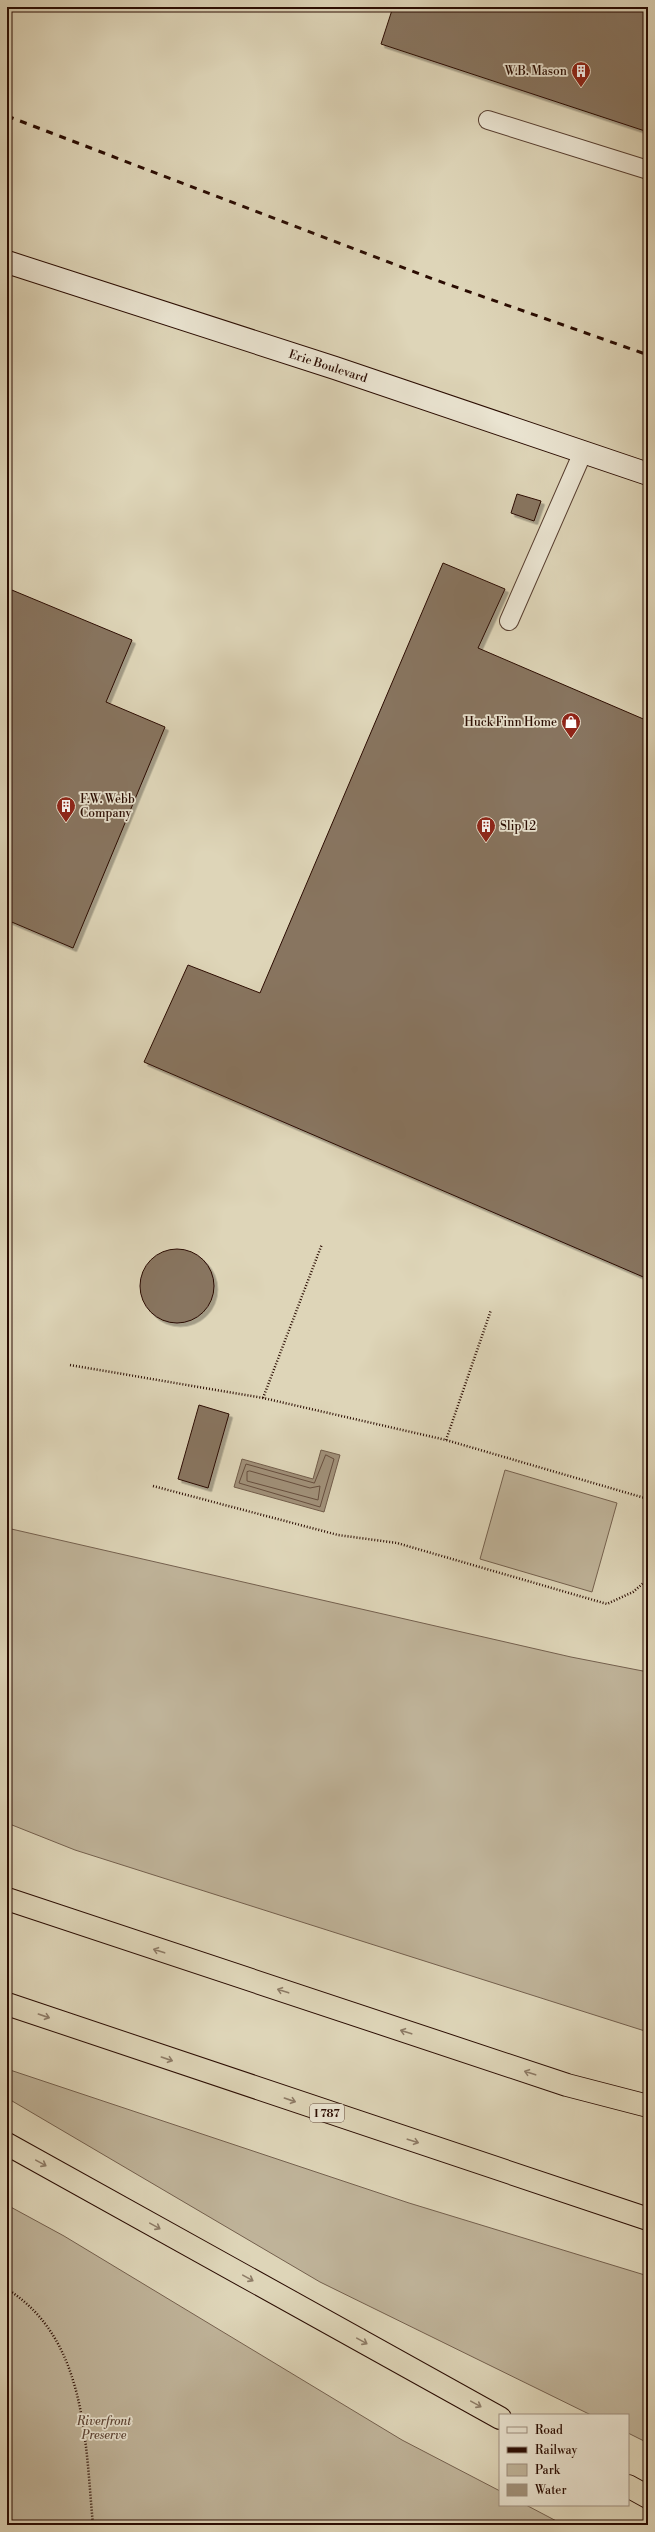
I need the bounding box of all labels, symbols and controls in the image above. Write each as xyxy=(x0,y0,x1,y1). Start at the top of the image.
building icon: W.B. Mason xyxy=(570,60,592,88)
place label: W.B. Mason xyxy=(504,64,567,79)
street label: Erie Boulevard xyxy=(287,347,369,386)
shop icon: Huck Finn Home xyxy=(560,711,582,739)
place label: Huck Finn Home xyxy=(464,715,557,730)
place label: F.W. Webb Company xyxy=(80,792,135,821)
building icon: F.W. Webb Company xyxy=(55,795,77,823)
building icon: Slip 12 xyxy=(475,815,497,843)
place label: Slip 12 xyxy=(500,819,536,834)
one-way arrow xyxy=(153,1946,165,1954)
one-way arrow xyxy=(277,1987,289,1995)
one-way arrow xyxy=(37,2013,49,2021)
one-way arrow xyxy=(400,2028,413,2035)
one-way arrow xyxy=(160,2055,172,2063)
one-way arrow xyxy=(523,2069,536,2076)
one-way arrow xyxy=(283,2097,296,2104)
road number: I 787 xyxy=(310,2104,344,2122)
one-way arrow xyxy=(407,2138,419,2146)
one-way arrow xyxy=(35,2160,47,2167)
one-way arrow xyxy=(149,2223,161,2230)
one-way arrow xyxy=(242,2275,254,2282)
one-way arrow xyxy=(356,2338,368,2345)
one-way arrow xyxy=(469,2401,481,2409)
park label: Riverfront Preserve xyxy=(76,2414,132,2443)
legend xyxy=(499,2414,629,2506)
text: Road xyxy=(535,2423,563,2438)
text: Railway xyxy=(535,2443,577,2458)
text: Park xyxy=(535,2463,561,2478)
text: Water xyxy=(534,2483,567,2498)

